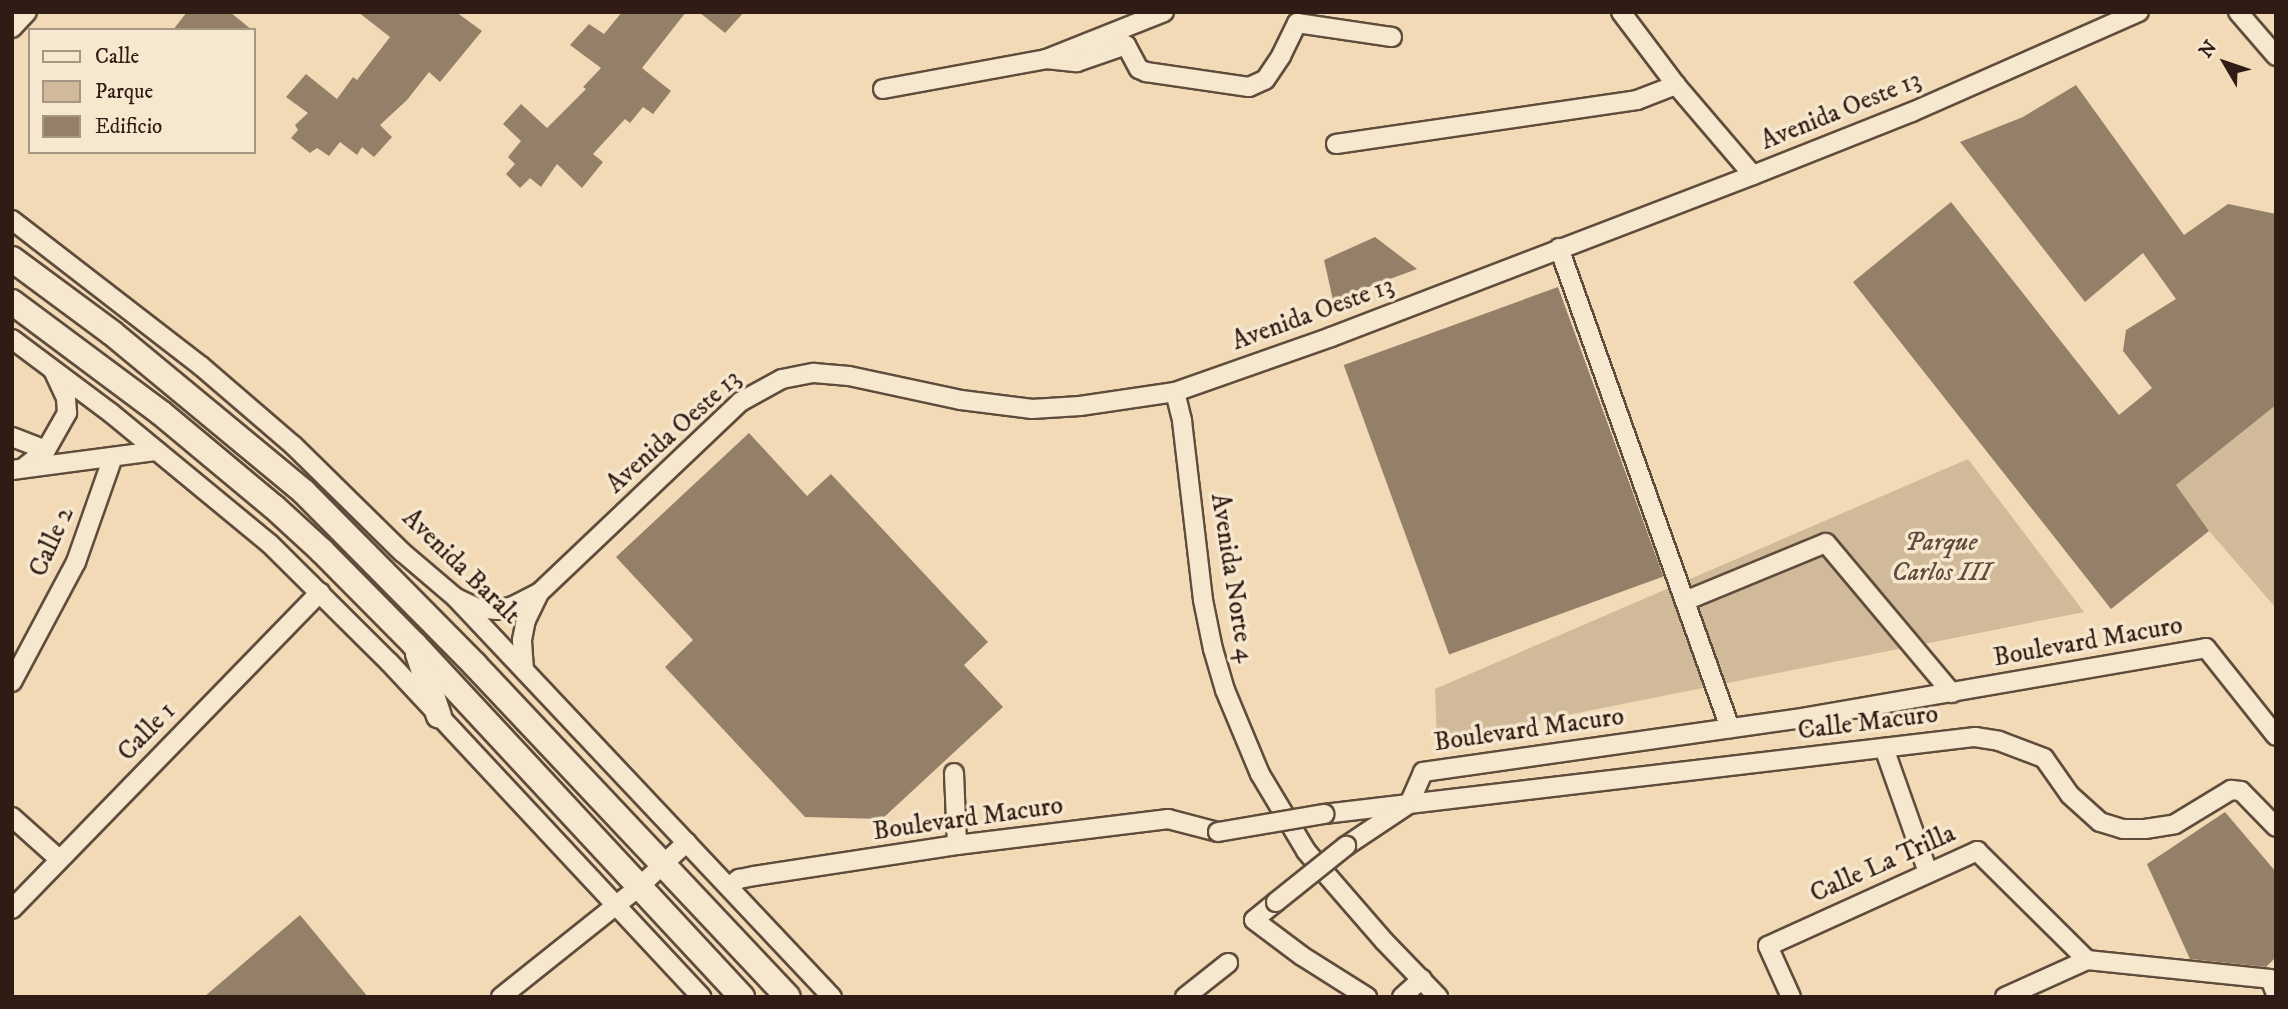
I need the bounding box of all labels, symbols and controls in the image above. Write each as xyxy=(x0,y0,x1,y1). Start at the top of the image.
legend xyxy=(28,28,256,154)
north arrow xyxy=(2190,28,2260,98)
text: N xyxy=(2194,36,2222,63)
text: Calle xyxy=(95,44,139,70)
street label: Avenida Oeste 13 xyxy=(1756,65,1926,157)
text: Parque xyxy=(95,79,153,105)
text: Edificio xyxy=(95,114,162,140)
street label: Avenida Oeste 13 xyxy=(1228,270,1398,358)
street label: Avenida Oeste 13 xyxy=(600,364,748,500)
street label: Avenida Norte 4 xyxy=(1203,491,1261,665)
street label: Calle 2 xyxy=(23,502,81,582)
street label: Avenida Baralt xyxy=(395,503,527,631)
park label: Parque Carlos III xyxy=(1891,527,1991,588)
street label: Boulevard Macuro xyxy=(1991,610,2185,674)
street label: Calle 1 xyxy=(112,696,182,768)
street label: Calle Macuro xyxy=(1796,699,1940,747)
street label: Boulevard Macuro xyxy=(1432,701,1626,759)
street label: Boulevard Macuro xyxy=(871,790,1065,848)
street label: Calle La Trilla xyxy=(1806,818,1960,910)

